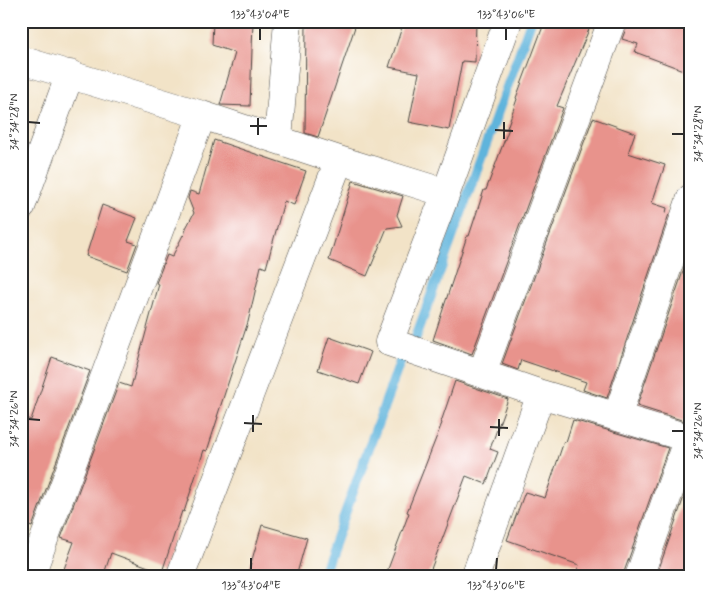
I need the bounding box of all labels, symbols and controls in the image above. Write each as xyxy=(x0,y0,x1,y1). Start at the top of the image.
text: 133°43'04"E xyxy=(230,7,290,23)
text: 133°43'06"E xyxy=(477,7,535,23)
text: 34°34'28"N xyxy=(7,94,23,150)
text: 34°34'28"N xyxy=(691,106,707,162)
text: 34°34'26"N xyxy=(7,391,23,447)
text: 34°34'26"N xyxy=(691,403,707,459)
text: 133°43'04"E xyxy=(221,578,281,594)
text: 133°43'06"E xyxy=(467,578,525,594)

